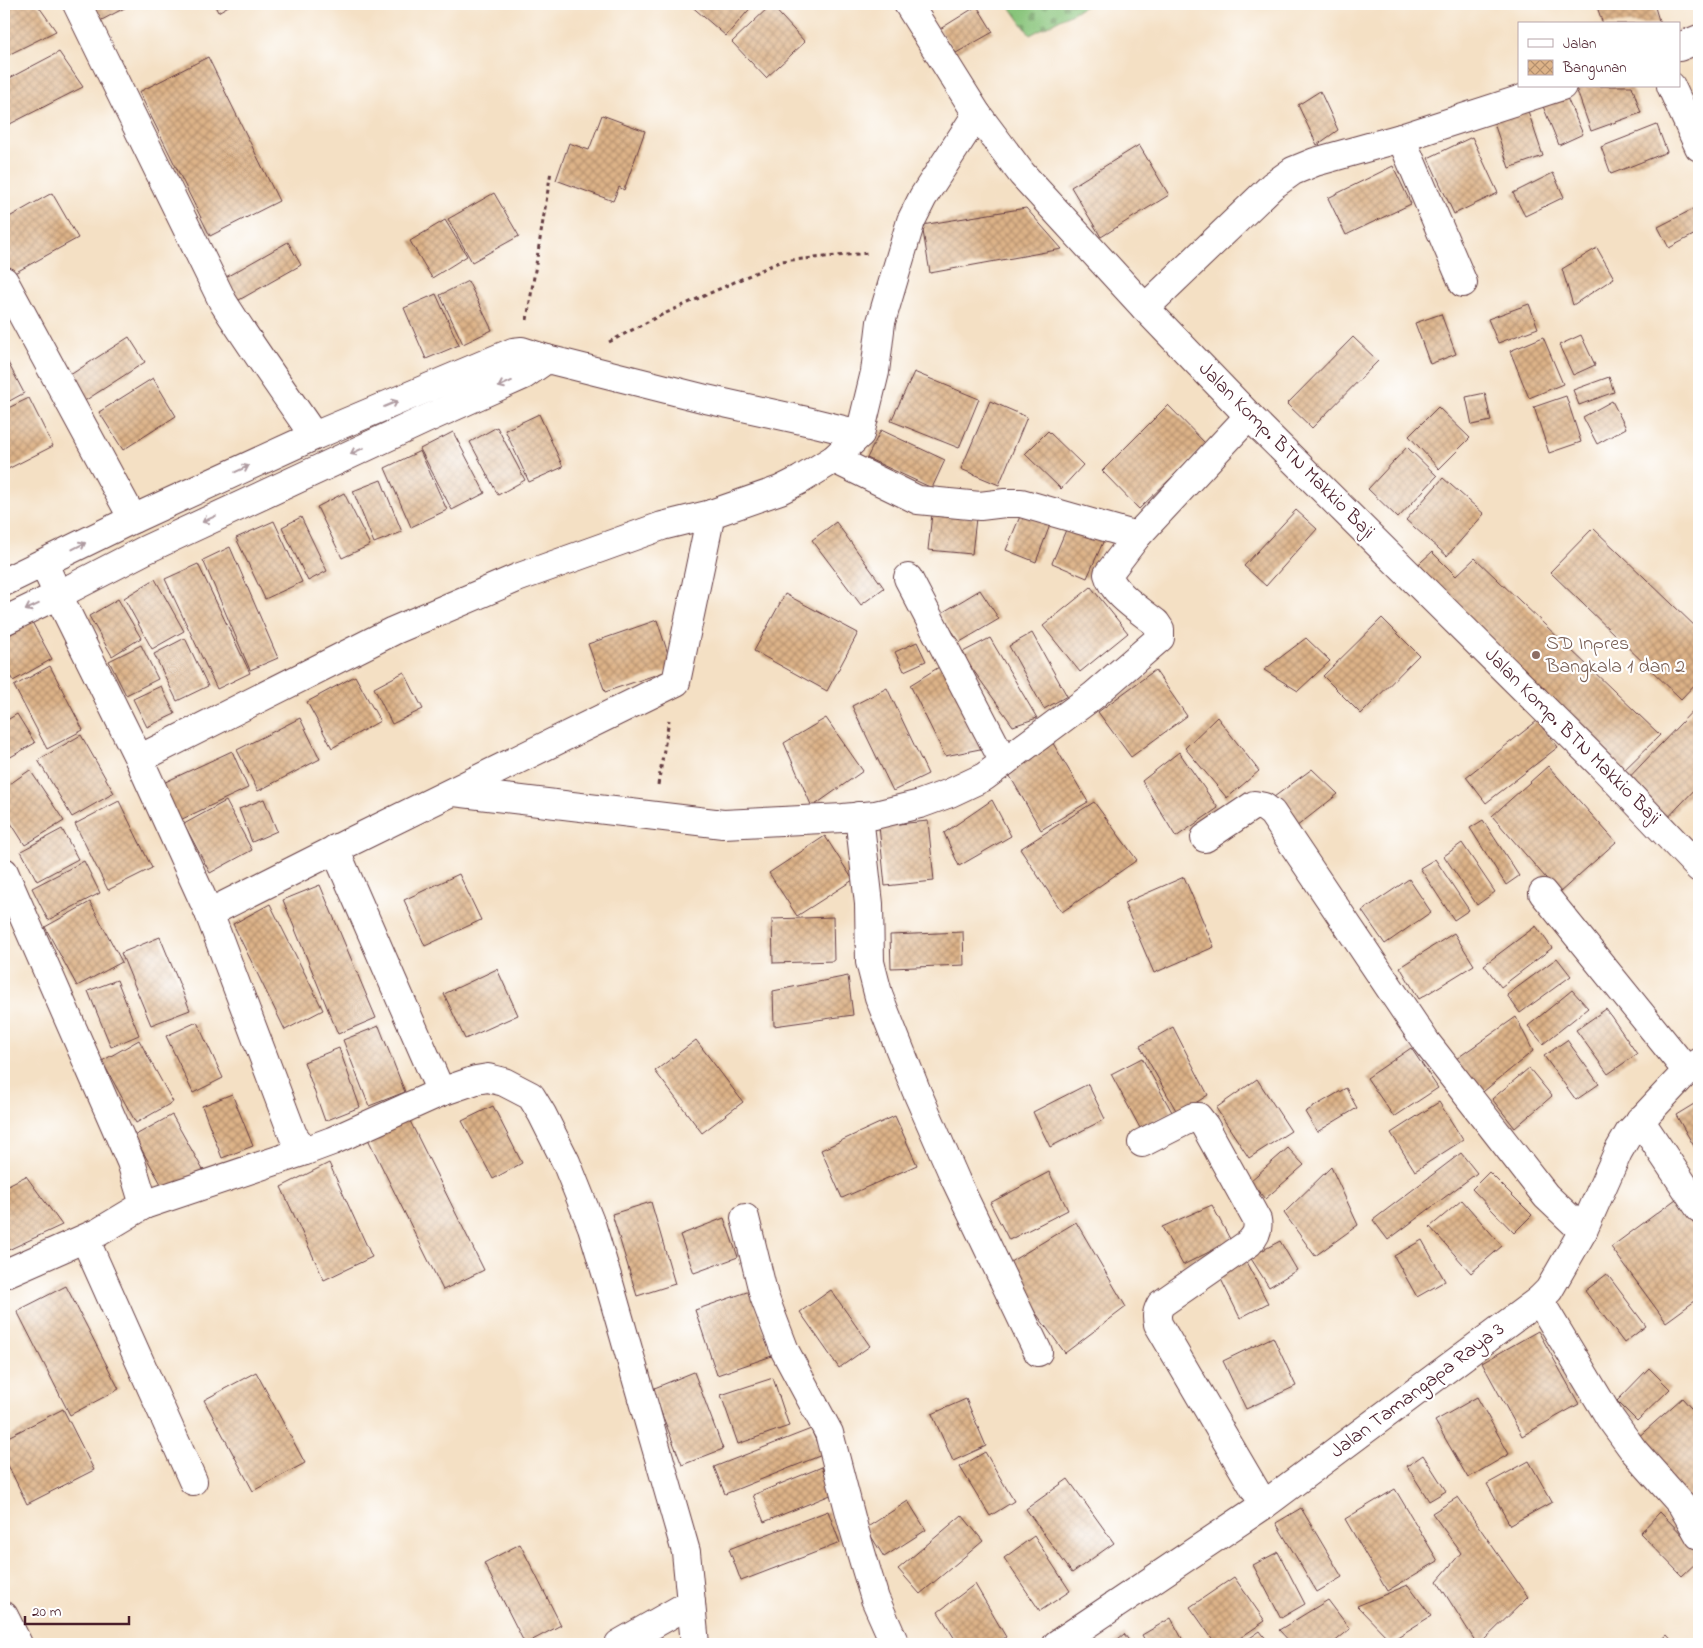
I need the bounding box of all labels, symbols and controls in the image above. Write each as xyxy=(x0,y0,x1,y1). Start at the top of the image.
legend xyxy=(1518,22,1680,88)
text: Jalan xyxy=(1563,33,1596,55)
text: Bangunan xyxy=(1562,57,1627,80)
street label: Jalan Komp. BTN Makkio Baji xyxy=(1191,356,1381,546)
one-way arrow xyxy=(498,379,513,389)
one-way arrow xyxy=(383,398,398,408)
one-way arrow xyxy=(350,447,365,456)
one-way arrow xyxy=(234,464,249,474)
one-way arrow xyxy=(202,515,217,525)
one-way arrow xyxy=(71,541,86,550)
one-way arrow xyxy=(25,602,40,612)
place label: SD Inpres Bangkala 1 dan 2 xyxy=(1545,630,1685,683)
street label: Jalan Komp. BTN Makkio Baji xyxy=(1477,642,1667,832)
marker: SD Inpres Bangkala 1 dan 2 xyxy=(1530,649,1542,661)
street label: Jalan Tamangapa Raya 3 xyxy=(1325,1316,1512,1467)
scale bar xyxy=(25,1593,129,1625)
text: 20 m xyxy=(32,1601,62,1623)

